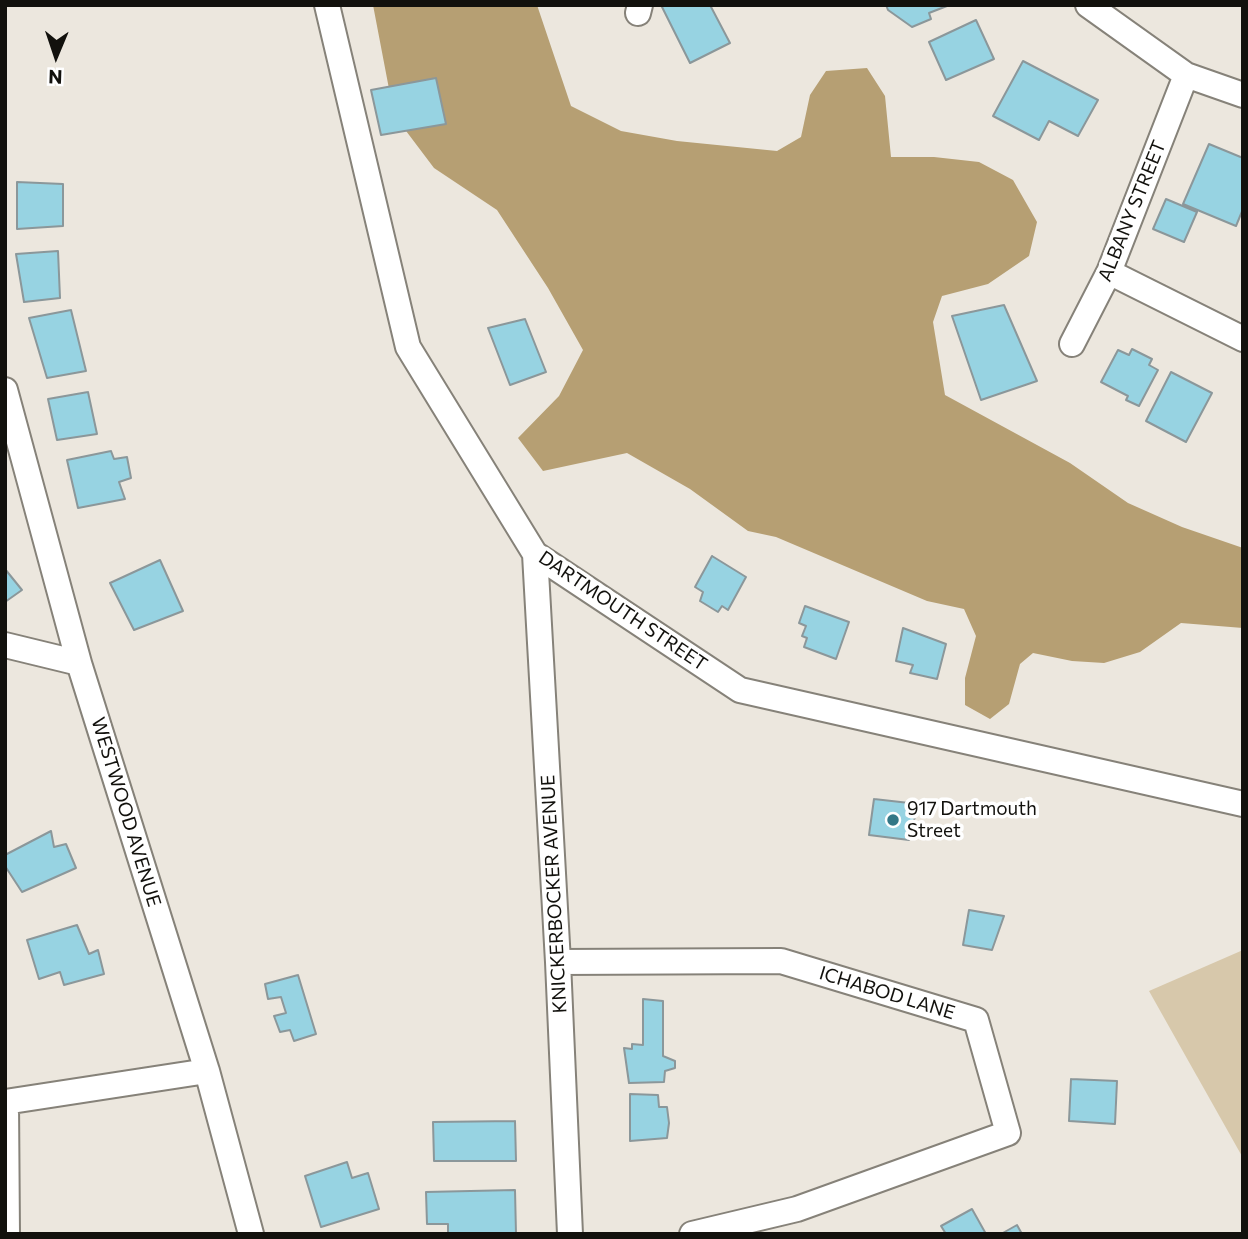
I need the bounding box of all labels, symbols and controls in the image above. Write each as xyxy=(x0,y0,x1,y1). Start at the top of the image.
north arrow xyxy=(21,21,91,91)
text: N xyxy=(48,66,63,89)
street label: ALBANY STREET xyxy=(1093,137,1171,285)
street label: DARTMOUTH STREET xyxy=(534,546,712,676)
street label: WESTWOOD AVENUE xyxy=(86,715,166,909)
street label: KNICKERBOCKER AVENUE xyxy=(536,774,572,1014)
place label: 917 Dartmouth Street xyxy=(907,798,1037,842)
marker: 917 Dartmouth Street xyxy=(885,812,901,828)
street label: ICHABOD LANE xyxy=(816,962,958,1024)

